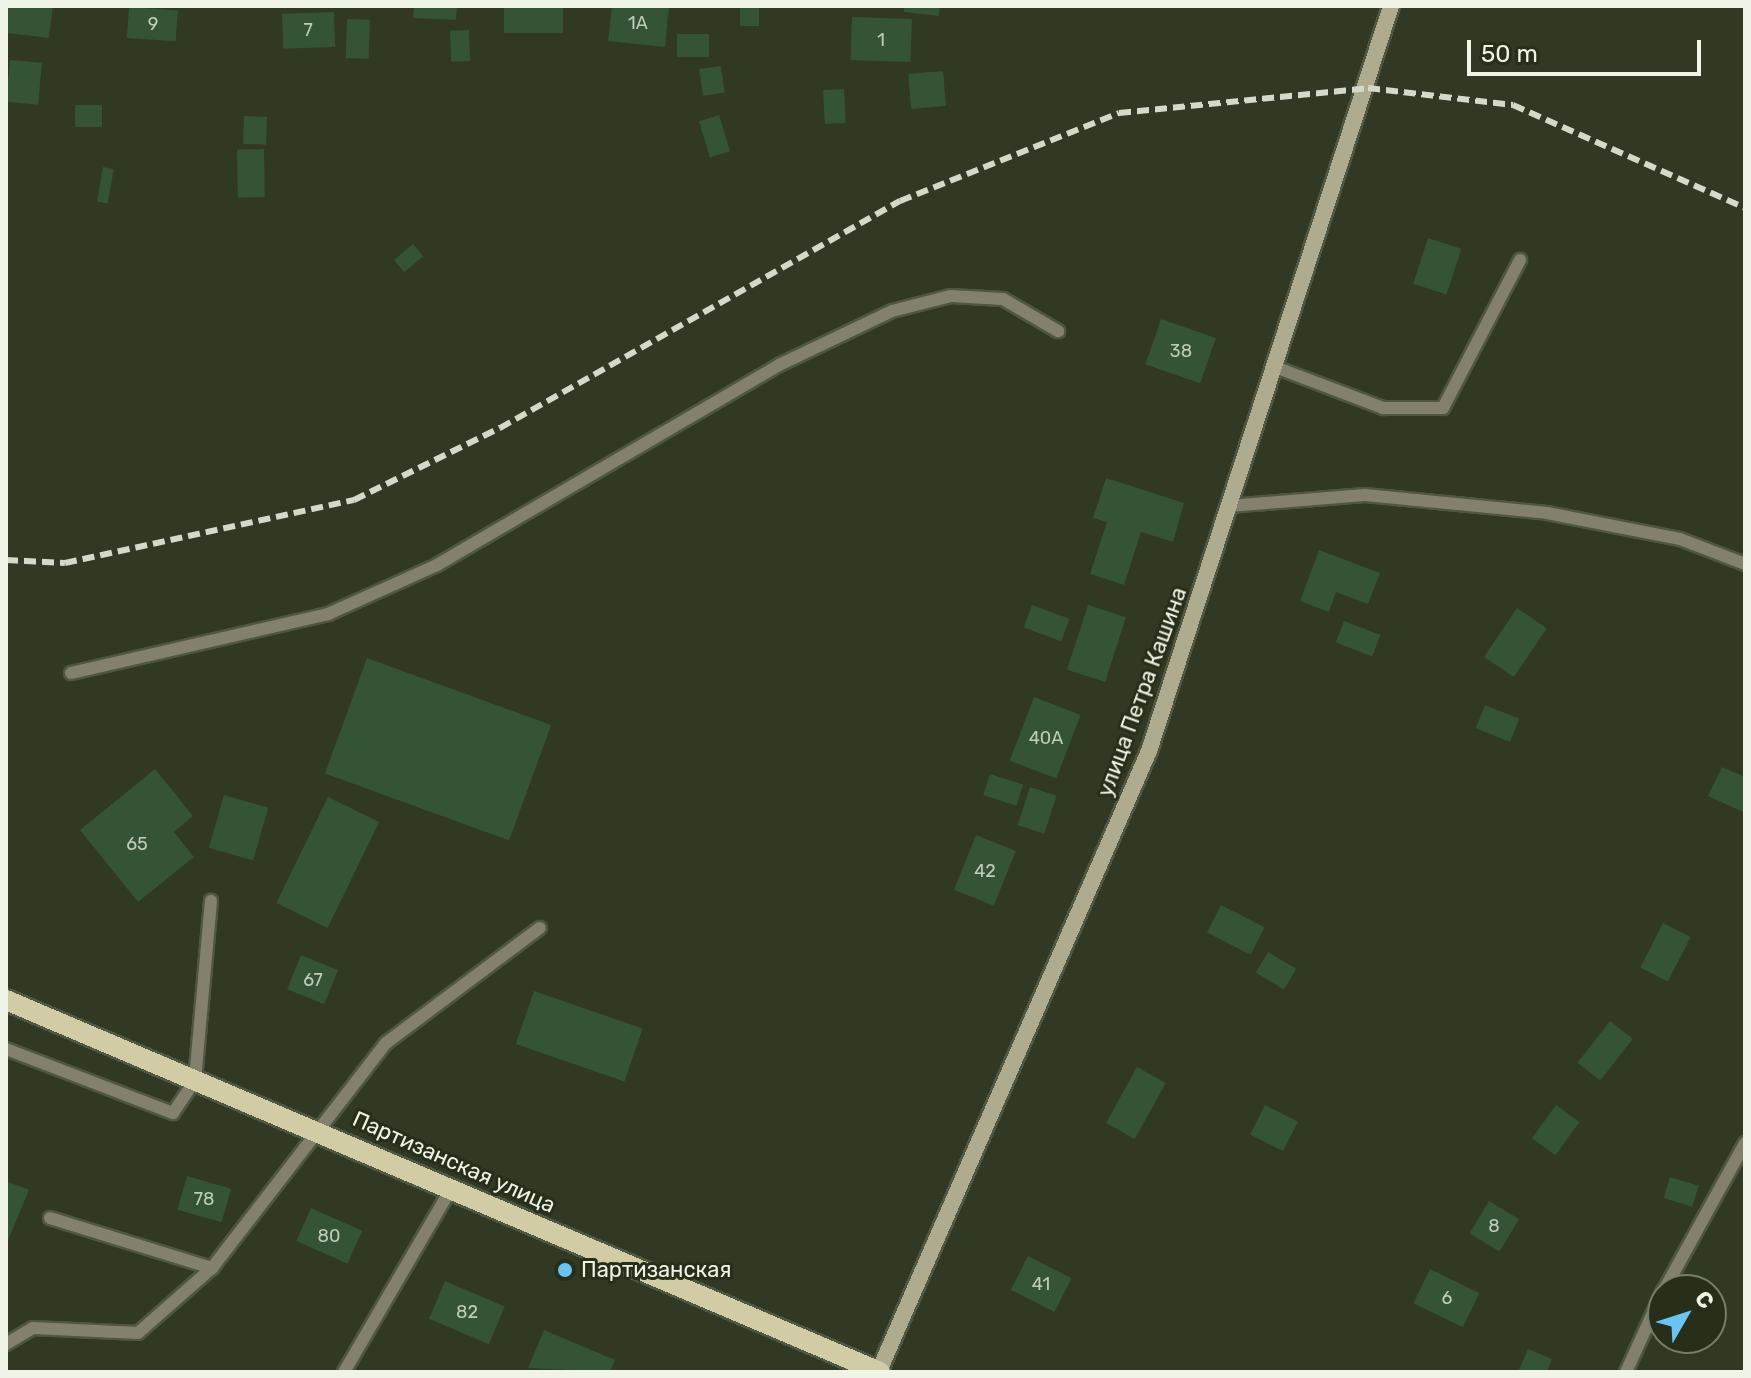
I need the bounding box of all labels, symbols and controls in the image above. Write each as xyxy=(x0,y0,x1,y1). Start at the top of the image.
house number: 1А xyxy=(628,12,648,34)
house number: 9 xyxy=(148,13,158,35)
house number: 7 xyxy=(303,19,313,41)
scale bar xyxy=(1471,24,1705,74)
house number: 1 xyxy=(877,29,885,51)
text: 50 m xyxy=(1481,40,1538,68)
house number: 38 xyxy=(1170,340,1192,362)
street label: улица Петра Кашина xyxy=(1092,584,1192,800)
house number: 40А xyxy=(1029,727,1063,749)
house number: 65 xyxy=(126,833,148,855)
house number: 42 xyxy=(974,860,996,882)
house number: 67 xyxy=(303,969,323,991)
street label: Партизанская улица xyxy=(349,1105,559,1219)
house number: 78 xyxy=(194,1188,214,1210)
house number: 8 xyxy=(1488,1215,1500,1237)
house number: 80 xyxy=(318,1225,340,1247)
place label: Партизанская xyxy=(581,1257,732,1283)
marker: Партизанская xyxy=(556,1261,574,1279)
house number: 41 xyxy=(1032,1273,1050,1295)
north arrow xyxy=(1647,1274,1727,1354)
text: С xyxy=(1689,1285,1720,1314)
house number: 6 xyxy=(1442,1287,1452,1309)
house number: 82 xyxy=(456,1301,478,1323)

